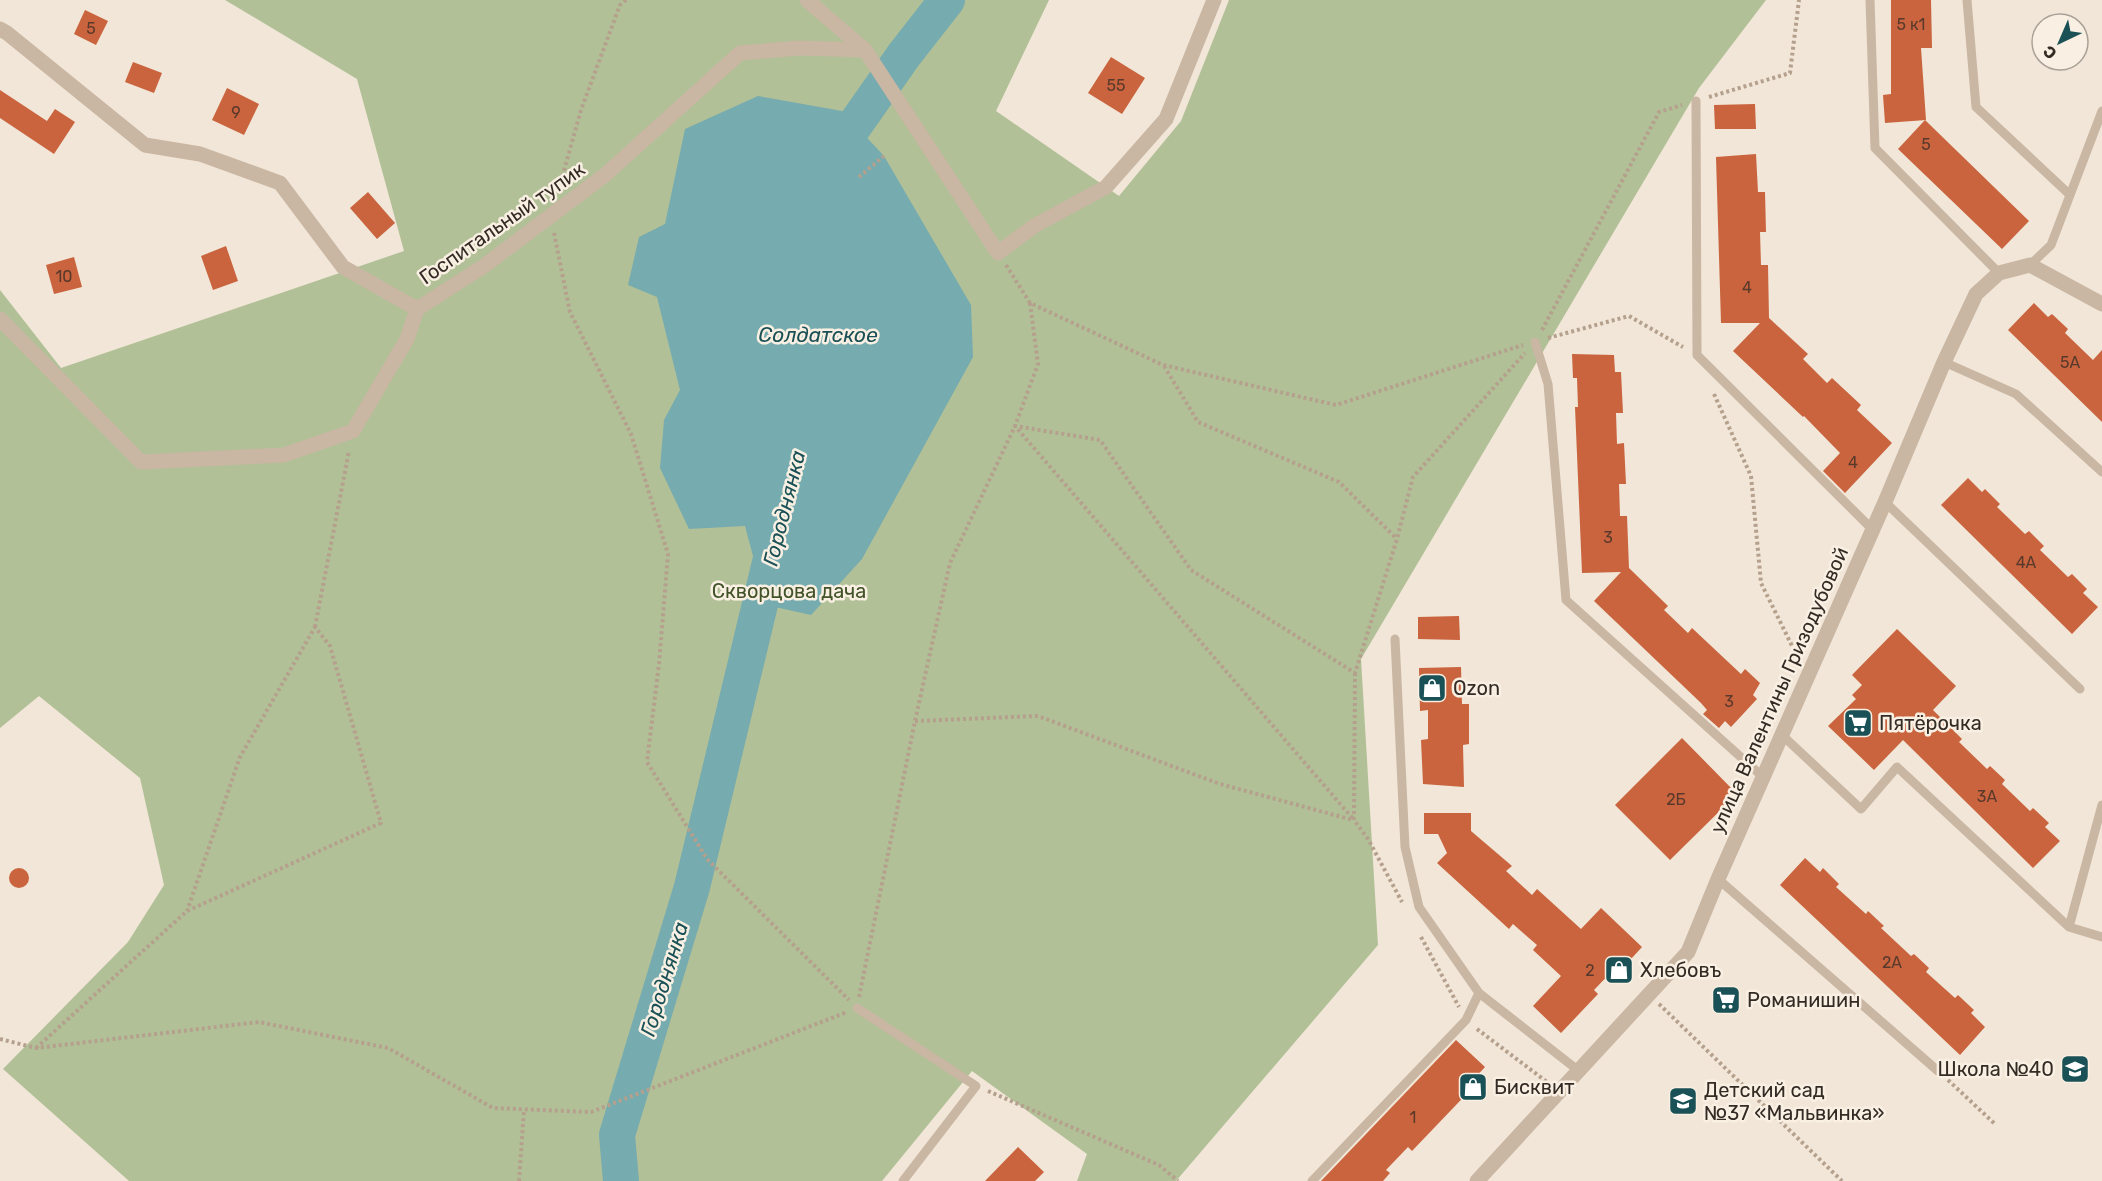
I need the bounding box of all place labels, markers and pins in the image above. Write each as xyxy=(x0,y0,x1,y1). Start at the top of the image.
shop icon: Ozon xyxy=(1416,672,1448,704)
place label: Ozon xyxy=(1453,676,1500,700)
supermarket icon: Пятёрочка xyxy=(1842,707,1874,739)
place label: Пятёрочка xyxy=(1879,711,1982,735)
shop icon: Хлебовъ xyxy=(1603,954,1635,986)
place label: Хлебовъ xyxy=(1640,958,1721,982)
supermarket icon: Романишин xyxy=(1710,984,1742,1016)
place label: Романишин xyxy=(1747,988,1860,1012)
school or university icon: Школа №40 xyxy=(2059,1053,2091,1085)
place label: Школа №40 xyxy=(1938,1057,2054,1081)
shop icon: Бисквит xyxy=(1457,1071,1489,1103)
place label: Бисквит xyxy=(1494,1075,1574,1099)
place label: Детский сад №37 «Мальвинка» xyxy=(1704,1078,1885,1125)
school or university icon: Детский сад №37 «Мальвинка» xyxy=(1667,1085,1699,1117)

